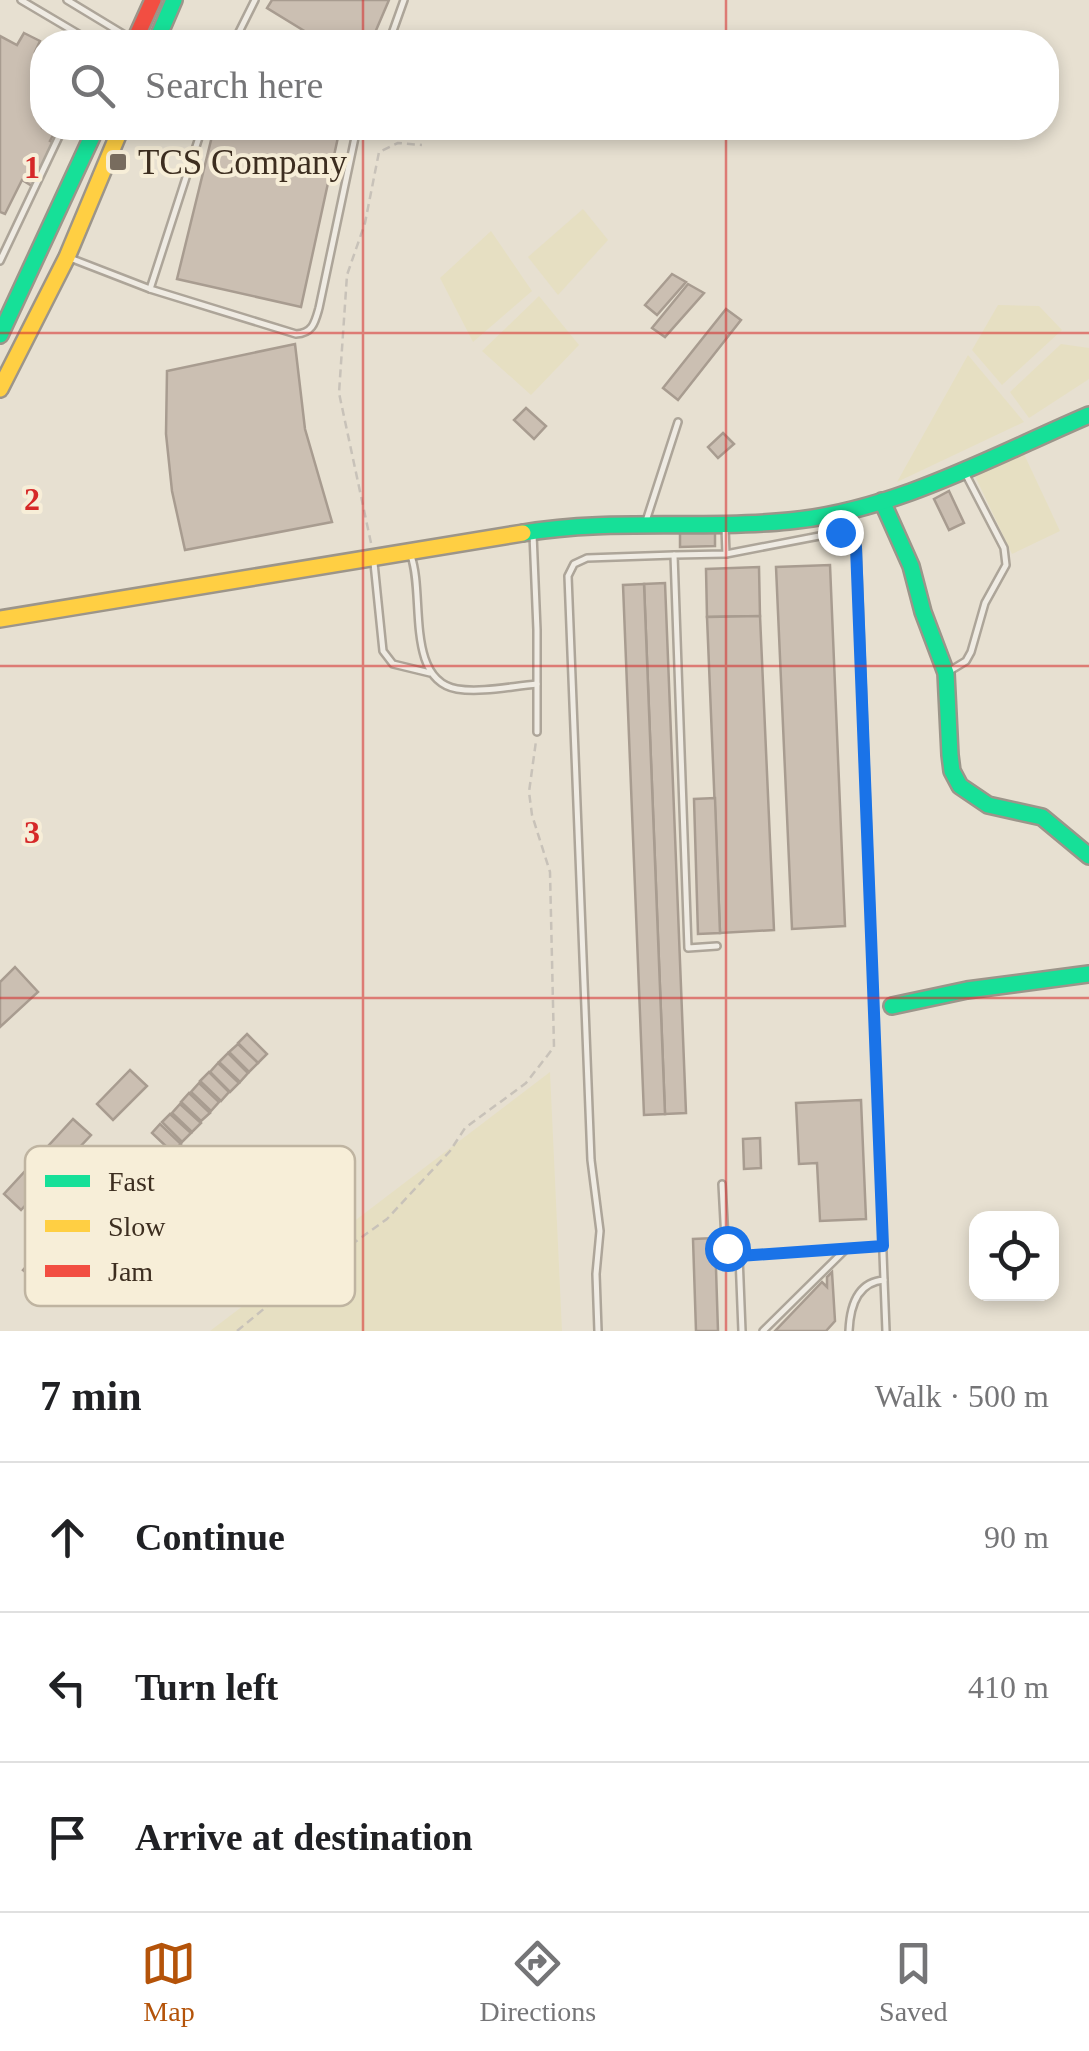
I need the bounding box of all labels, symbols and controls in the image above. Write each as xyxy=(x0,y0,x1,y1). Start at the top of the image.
search box xyxy=(30,30,1059,140)
icon: search xyxy=(65,58,120,113)
text: Search here xyxy=(145,64,323,106)
place label: TCS Company xyxy=(138,143,348,182)
text: 1 xyxy=(24,149,40,185)
marker: TCS Company xyxy=(107,151,129,173)
text: 2 xyxy=(24,481,40,517)
route end xyxy=(818,510,864,556)
text: 3 xyxy=(24,814,40,850)
legend xyxy=(25,1146,355,1306)
text: Fast xyxy=(108,1166,155,1197)
text: Slow xyxy=(108,1211,166,1242)
map controls xyxy=(969,1211,1059,1301)
button: locate xyxy=(969,1211,1059,1301)
route start xyxy=(705,1226,751,1272)
text: Jam xyxy=(108,1256,153,1287)
text: 7 min xyxy=(40,1373,142,1419)
text: Walk · 500 m xyxy=(875,1378,1049,1414)
icon: ahead xyxy=(40,1510,95,1565)
text: Continue xyxy=(135,1516,285,1558)
text: 90 m xyxy=(984,1519,1049,1555)
icon: left xyxy=(40,1660,95,1715)
text: Turn left xyxy=(135,1666,278,1708)
text: 410 m xyxy=(968,1669,1049,1705)
icon: arrive xyxy=(40,1810,95,1865)
text: Arrive at destination xyxy=(135,1816,473,1858)
tab: Map xyxy=(141,1936,196,2028)
tab: Directions xyxy=(479,1936,596,2028)
tab: Saved xyxy=(879,1936,948,2028)

